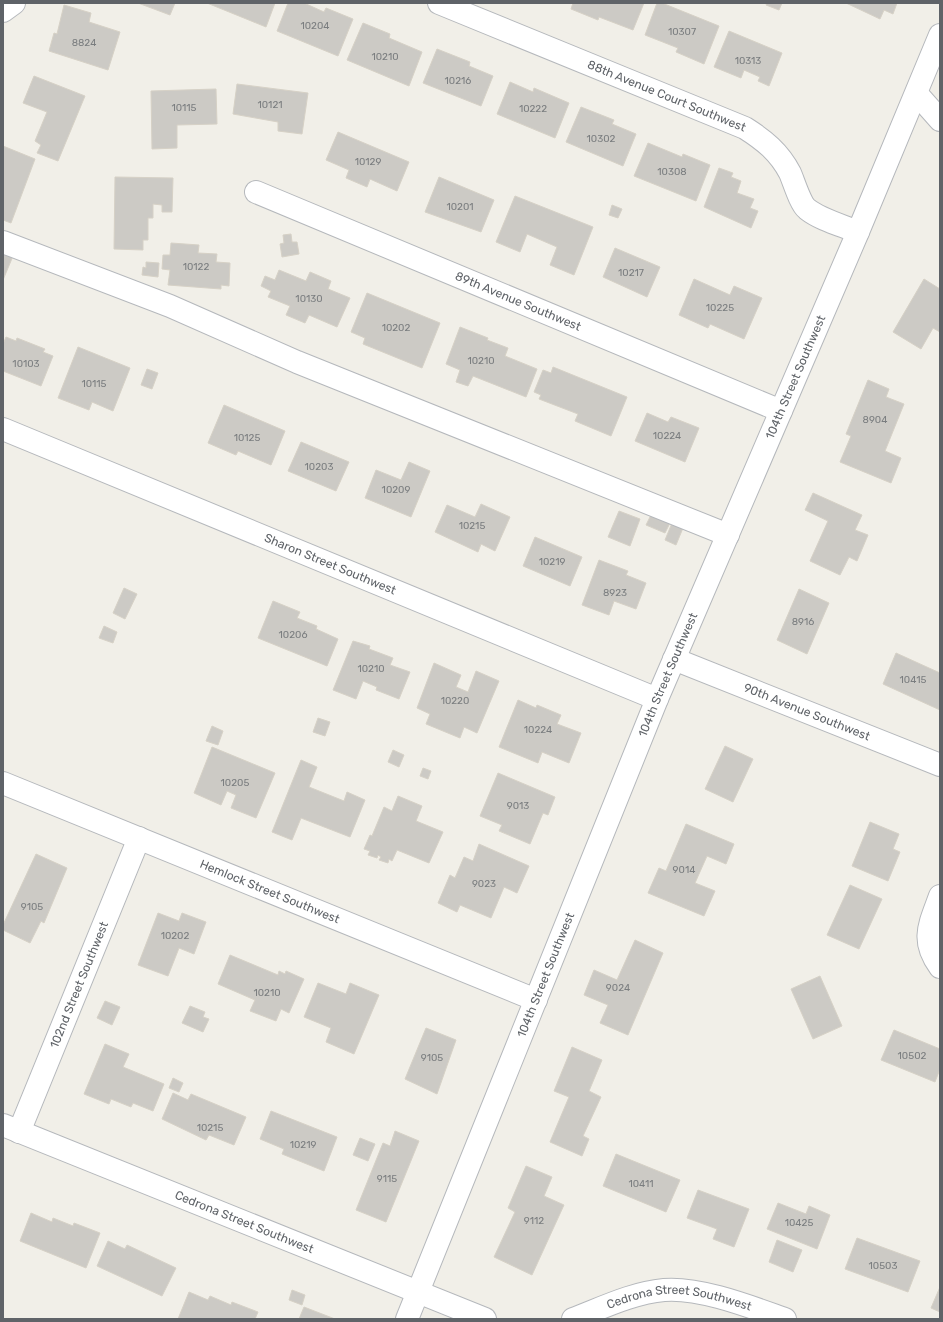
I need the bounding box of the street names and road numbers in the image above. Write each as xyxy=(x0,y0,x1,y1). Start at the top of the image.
street label: 88th Avenue Court Southwest xyxy=(585,57,748,135)
street label: 89th Avenue Southwest xyxy=(453,269,583,334)
street label: 104th Street Southwest xyxy=(763,313,828,441)
street label: Sharon Street Southwest xyxy=(262,531,398,598)
street label: 104th Street Southwest xyxy=(635,610,700,739)
street label: 90th Avenue Southwest xyxy=(742,680,872,744)
street label: Hemlock Street Southwest xyxy=(198,857,342,926)
street label: 104th Street Southwest xyxy=(514,910,577,1039)
street label: 102nd Street Southwest xyxy=(47,919,111,1050)
street label: Cedrona Street Southwest xyxy=(173,1188,316,1256)
street label: Cedrona Street Southwest xyxy=(605,1283,754,1314)

